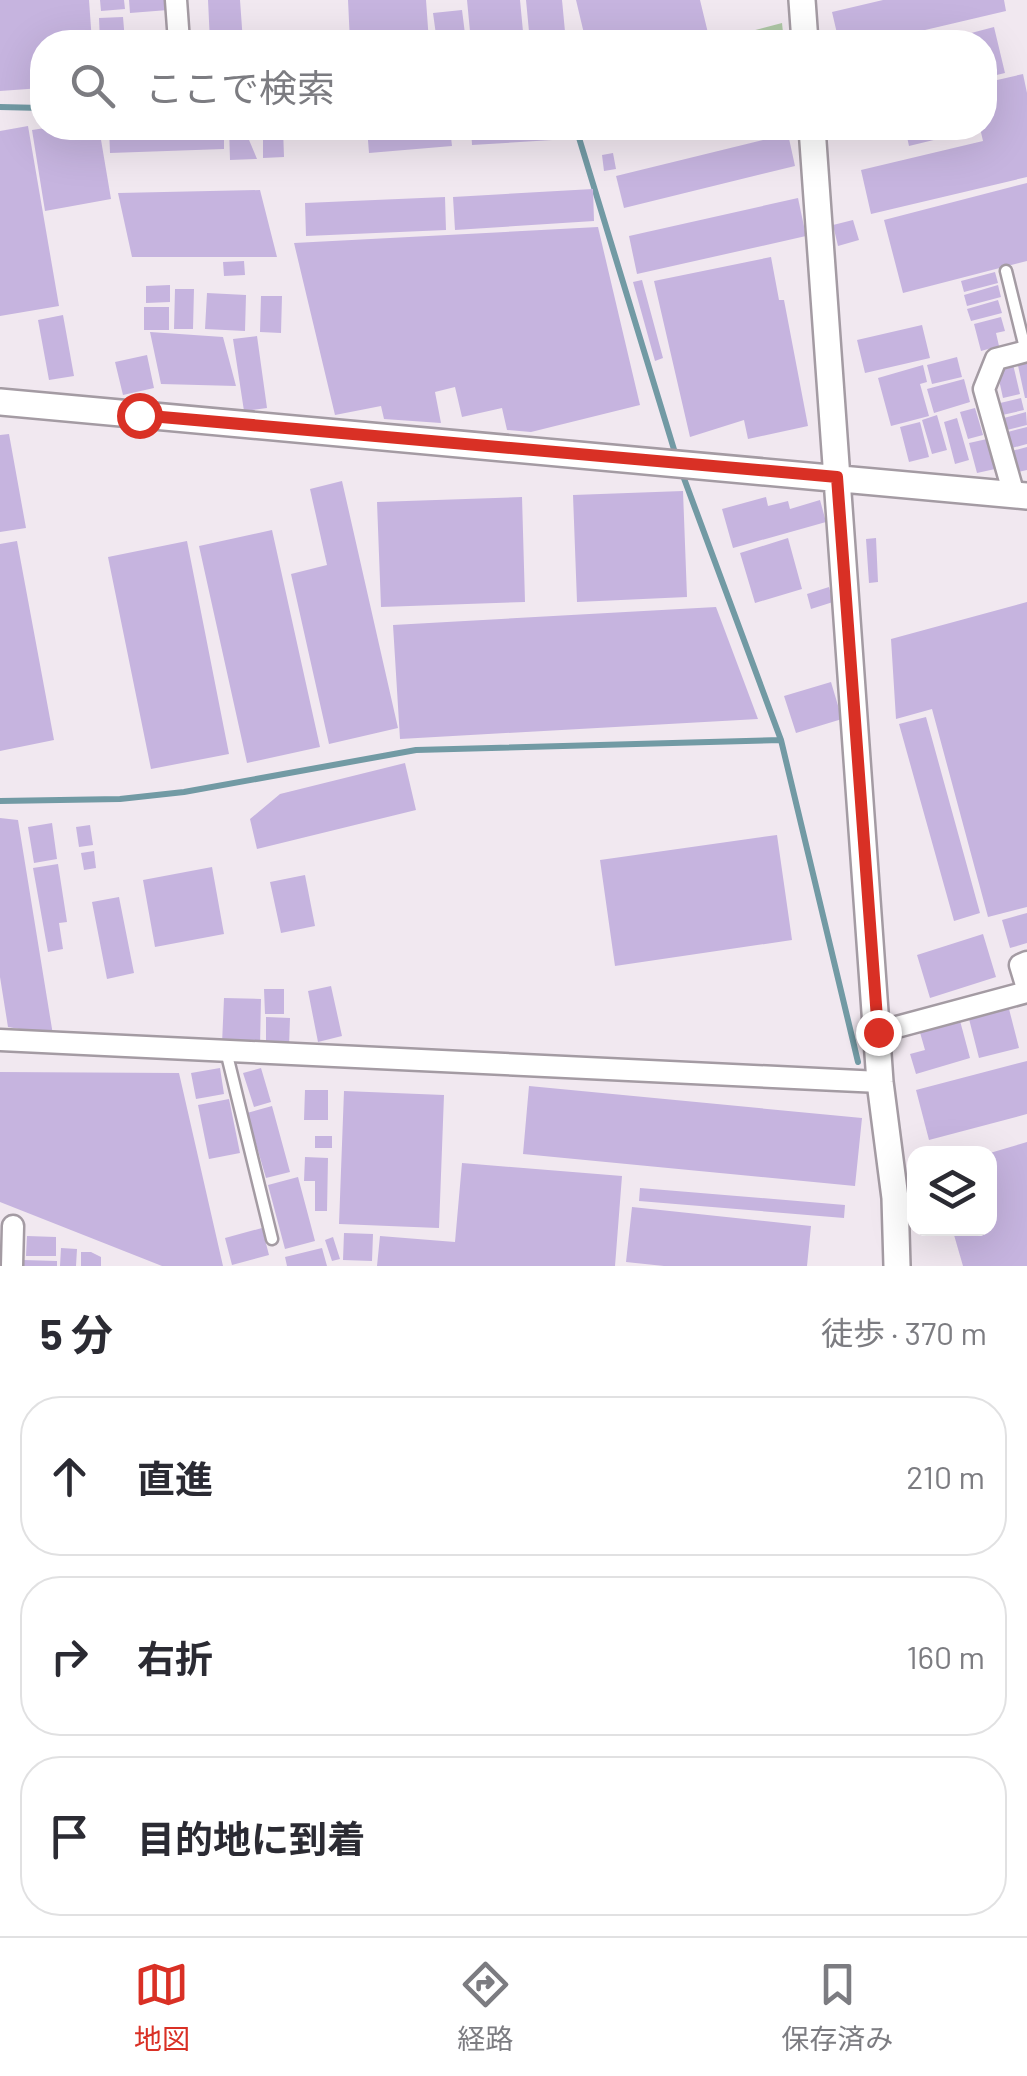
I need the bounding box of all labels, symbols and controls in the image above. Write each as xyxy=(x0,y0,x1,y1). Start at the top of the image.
search box xyxy=(30,30,997,140)
icon: search xyxy=(65,58,120,113)
text: ここで検索 xyxy=(145,64,335,110)
route start xyxy=(117,393,163,439)
route end xyxy=(856,1010,902,1056)
map controls xyxy=(907,1146,997,1236)
button: layers xyxy=(907,1146,997,1236)
text: 5 分 xyxy=(40,1308,113,1358)
text: 徒歩 · 370 m xyxy=(821,1313,987,1351)
icon: ahead xyxy=(42,1449,97,1504)
text: 直進 xyxy=(137,1455,213,1501)
text: 210 m xyxy=(906,1457,985,1495)
icon: right xyxy=(42,1629,97,1684)
text: 右折 xyxy=(137,1635,213,1681)
text: 160 m xyxy=(906,1637,985,1675)
icon: arrive xyxy=(42,1809,97,1864)
text: 目的地に到着 xyxy=(137,1815,365,1861)
tab: 地図 xyxy=(134,1957,190,2057)
tab: 経路 xyxy=(457,1957,513,2057)
tab: 保存済み xyxy=(781,1957,893,2057)

